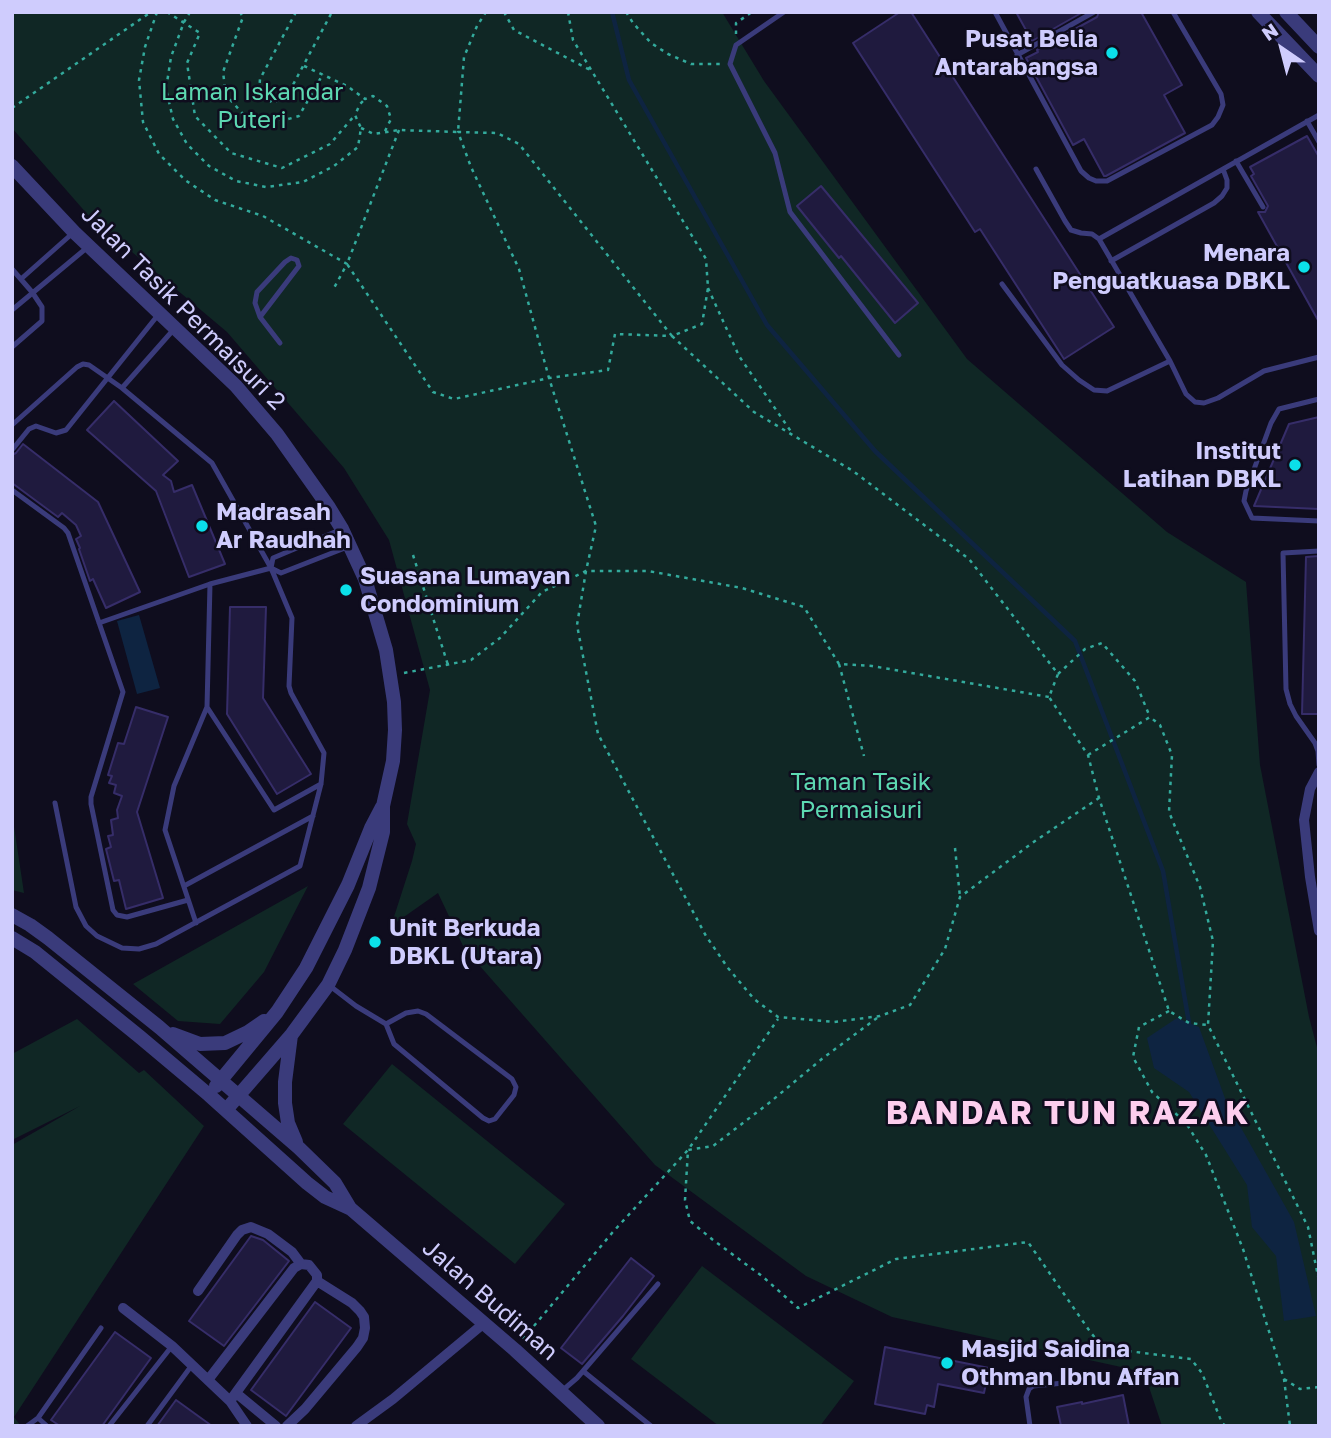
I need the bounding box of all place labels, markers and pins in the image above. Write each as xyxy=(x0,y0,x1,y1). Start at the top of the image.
place label: Pusat Belia Antarabangsa xyxy=(935,25,1098,81)
marker: Pusat Belia Antarabangsa xyxy=(1104,45,1120,61)
place label: Menara Penguatkuasa DBKL xyxy=(1052,239,1290,295)
marker: Menara Penguatkuasa DBKL xyxy=(1296,259,1312,275)
place label: Institut Latihan DBKL xyxy=(1123,437,1281,493)
marker: Institut Latihan DBKL xyxy=(1287,457,1303,473)
place label: Madrasah Ar Raudhah xyxy=(216,498,351,554)
marker: Madrasah Ar Raudhah xyxy=(194,518,210,534)
place label: Suasana Lumayan Condominium xyxy=(360,562,570,618)
marker: Suasana Lumayan Condominium xyxy=(338,582,354,598)
place label: Unit Berkuda DBKL (Utara) xyxy=(389,914,542,970)
marker: Unit Berkuda DBKL (Utara) xyxy=(367,934,383,950)
place label: Masjid Saidina Othman Ibnu Affan xyxy=(961,1335,1179,1391)
marker: Masjid Saidina Othman Ibnu Affan xyxy=(939,1355,955,1371)

